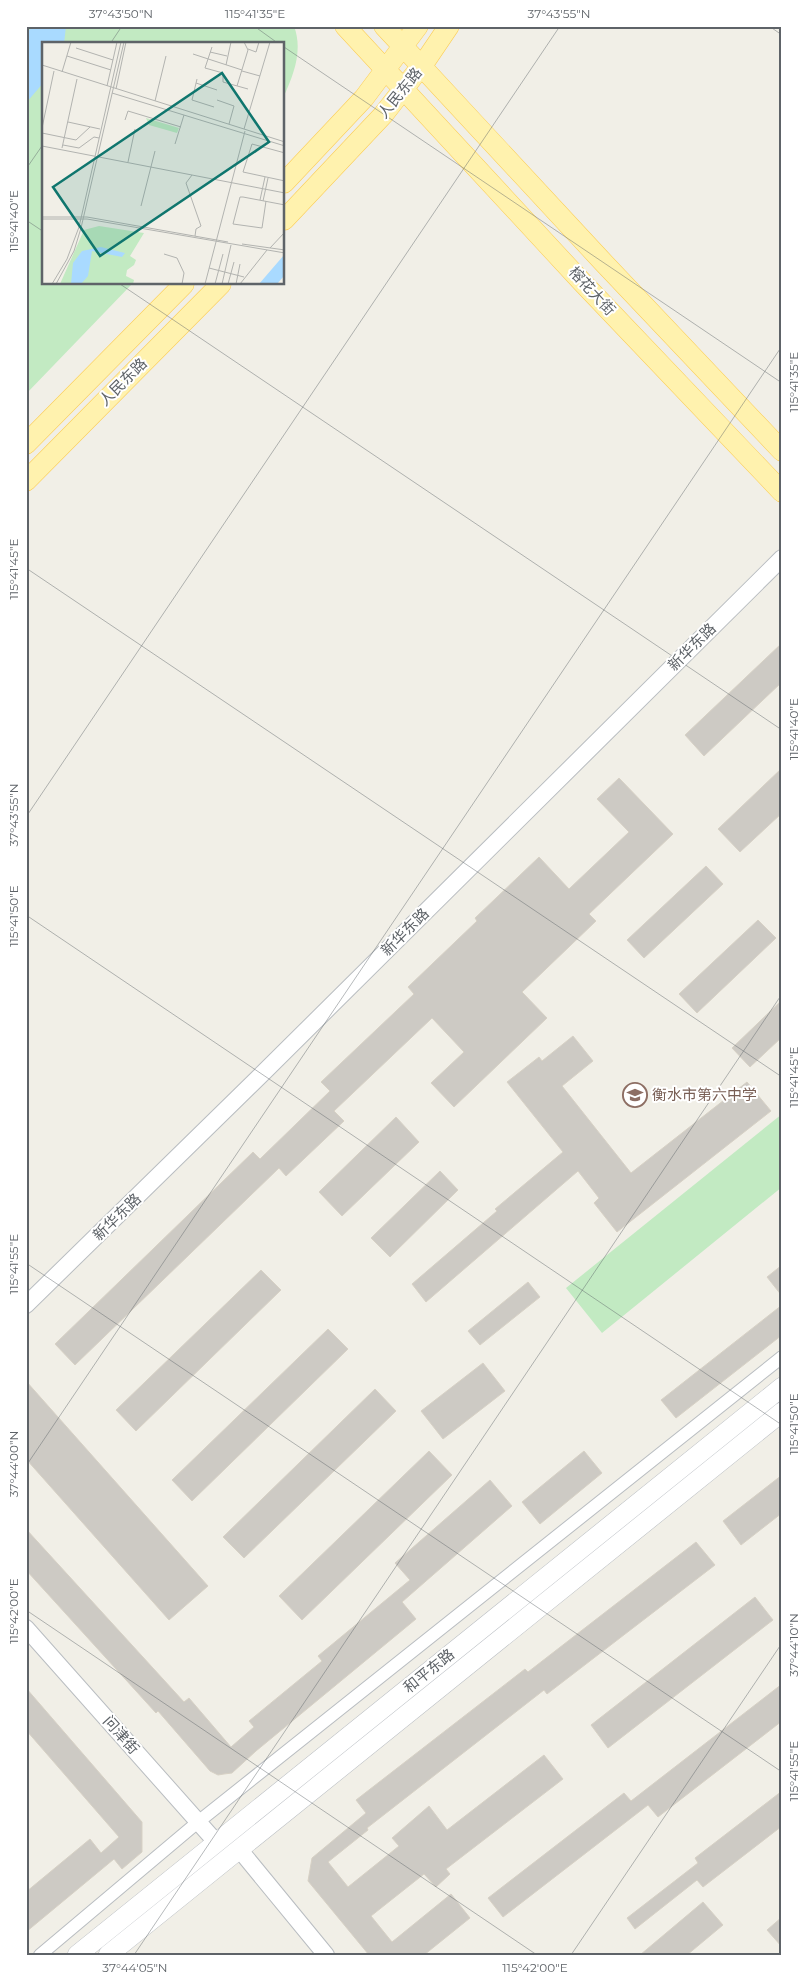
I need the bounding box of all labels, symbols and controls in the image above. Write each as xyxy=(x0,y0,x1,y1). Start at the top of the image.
text: 37°43'50"N xyxy=(89,6,153,21)
text: 115°41'35"E xyxy=(225,6,285,21)
text: 37°43'55"N xyxy=(528,6,590,21)
inset map xyxy=(42,42,285,285)
street label: 人民东路 xyxy=(373,63,426,122)
text: 115°41'40"E xyxy=(6,190,21,252)
street label: 榕花大街 xyxy=(565,262,620,319)
text: 115°41'35"E xyxy=(786,352,801,412)
street label: 人民东路 xyxy=(95,354,151,410)
text: 115°41'45"E xyxy=(6,539,21,599)
street label: 新华东路 xyxy=(664,619,720,675)
text: 115°41'40"E xyxy=(786,698,801,760)
text: 37°43'55"N xyxy=(6,784,21,846)
text: 115°41'50"E xyxy=(6,885,21,947)
street label: 新华东路 xyxy=(377,904,433,960)
text: 115°41'45"E xyxy=(786,1047,801,1107)
school or university icon: 衡水市第六中学 xyxy=(622,1082,648,1108)
place label: 衡水市第六中学 xyxy=(652,1085,757,1104)
street label: 新华东路 xyxy=(88,1189,145,1244)
text: 115°41'55"E xyxy=(6,1234,21,1294)
text: 115°41'50"E xyxy=(786,1393,801,1455)
text: 37°44'00"N xyxy=(6,1431,21,1497)
text: 115°42'00"E xyxy=(6,1578,21,1644)
text: 37°44'10"N xyxy=(786,1613,801,1677)
street label: 和平东路 xyxy=(399,1644,458,1697)
street label: 问津街 xyxy=(99,1712,143,1758)
text: 115°41'55"E xyxy=(786,1741,801,1801)
text: 37°44'05"N xyxy=(102,1960,168,1975)
text: 115°42'00"E xyxy=(502,1960,568,1975)

